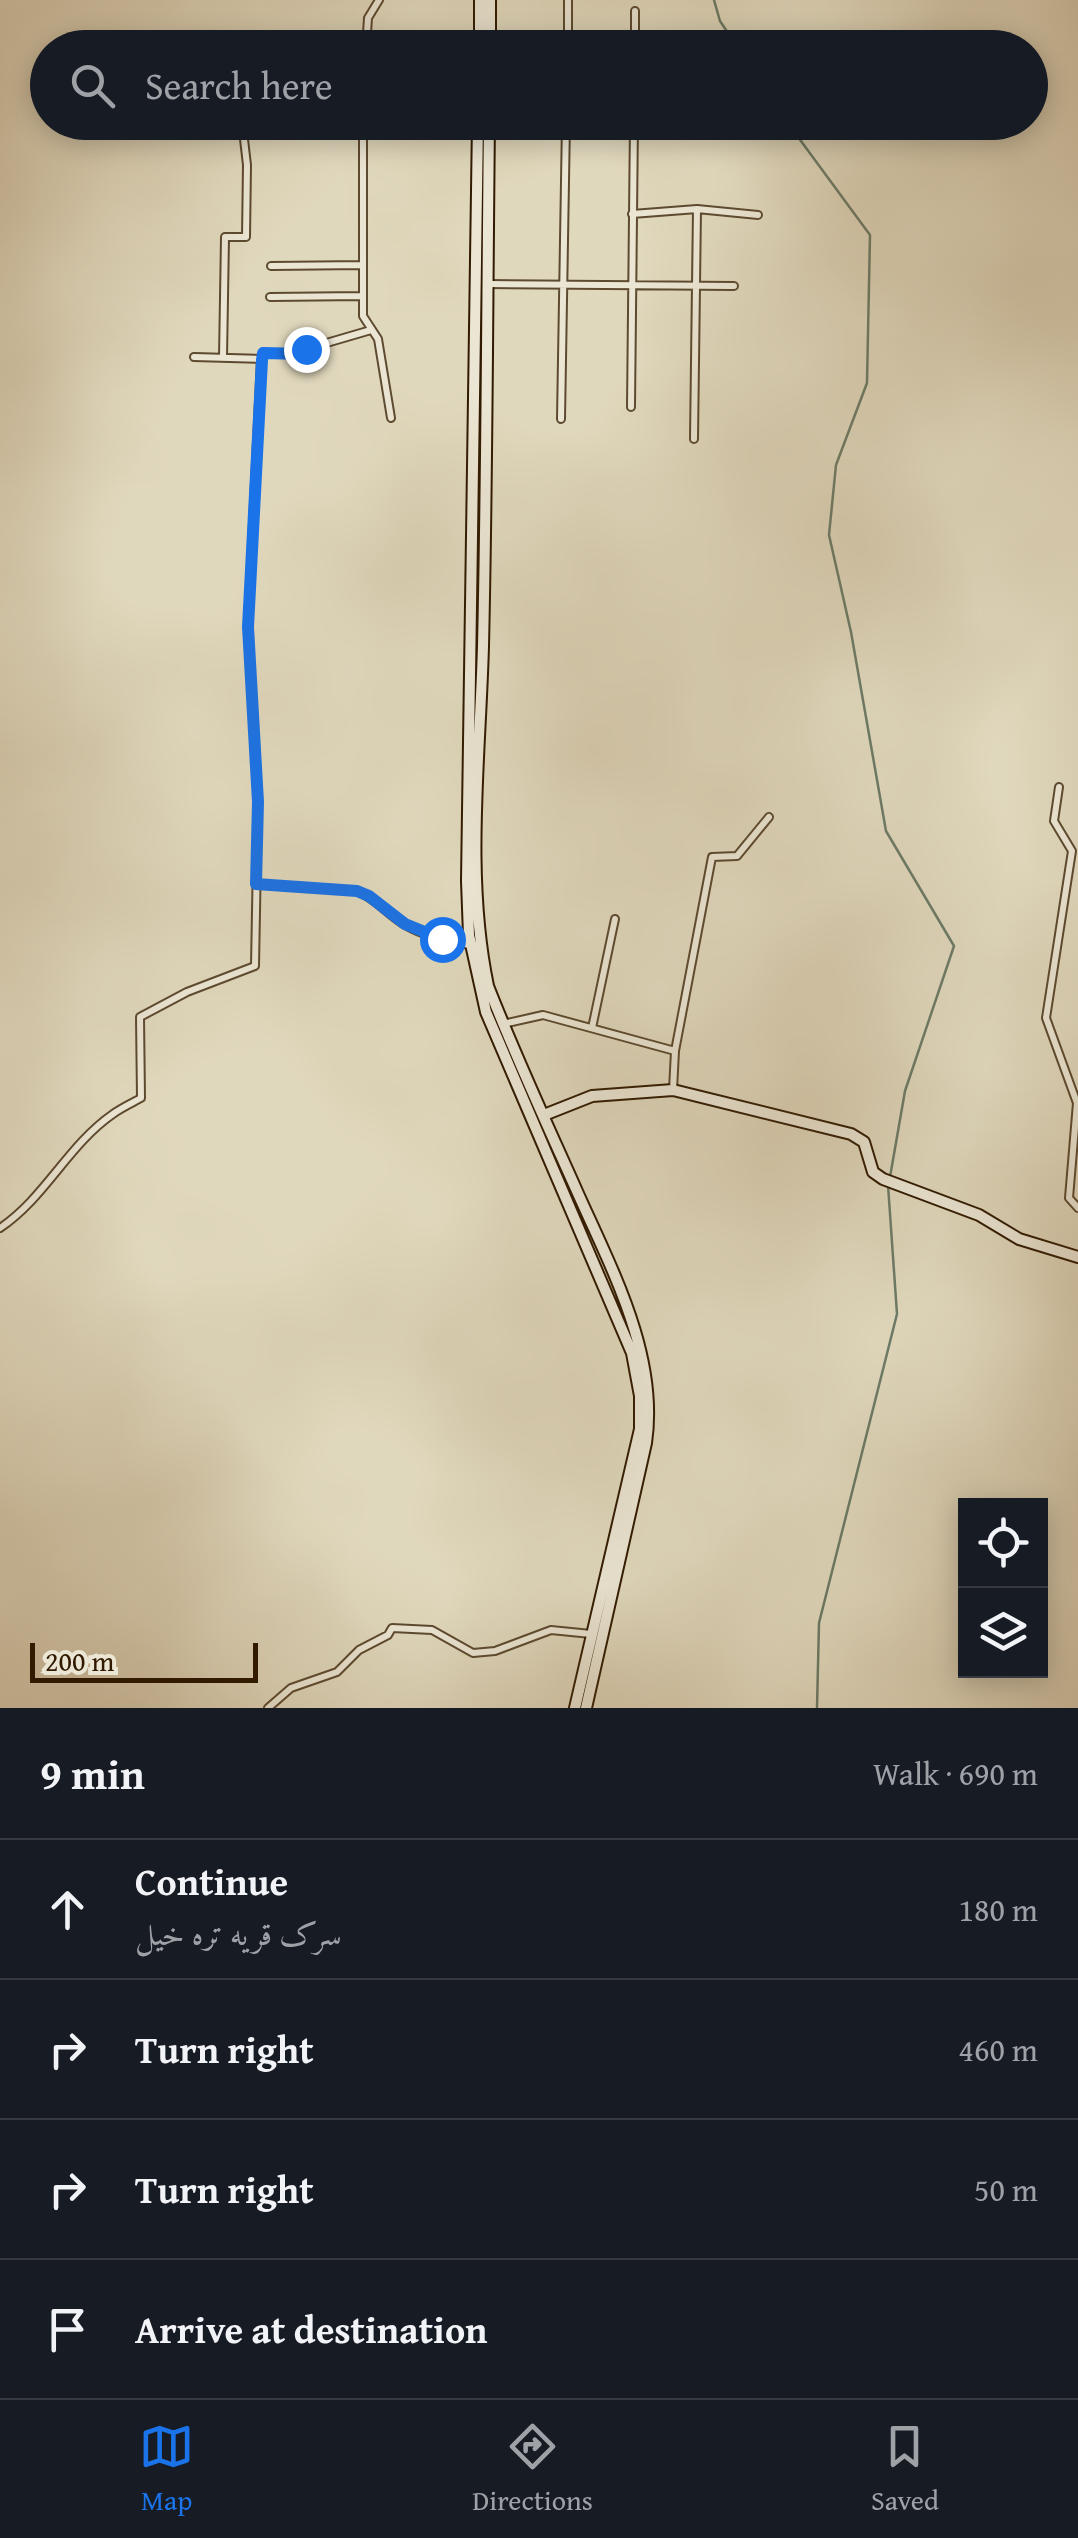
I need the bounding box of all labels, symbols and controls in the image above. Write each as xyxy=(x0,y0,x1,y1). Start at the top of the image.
search box xyxy=(30,30,1048,140)
text: Search here xyxy=(145,57,333,113)
icon: search xyxy=(65,58,120,113)
route end xyxy=(284,327,330,373)
route start xyxy=(420,917,466,963)
map controls xyxy=(958,1498,1048,1678)
button: locate xyxy=(958,1498,1048,1588)
button: layers xyxy=(958,1588,1048,1678)
scale bar xyxy=(30,1638,258,1682)
text: 200 m xyxy=(45,1640,114,1681)
text: 9 min xyxy=(40,1743,145,1804)
text: Walk · 690 m xyxy=(873,1750,1038,1797)
text: Continue xyxy=(135,1853,288,1909)
icon: ahead xyxy=(40,1882,95,1937)
text: 180 m xyxy=(959,1886,1038,1933)
text: سرک قریه تره خیل xyxy=(135,1910,342,1957)
text: Turn right xyxy=(135,2021,314,2077)
icon: right xyxy=(40,2022,95,2077)
text: 460 m xyxy=(959,2026,1038,2073)
text: Turn right xyxy=(135,2161,314,2217)
icon: right xyxy=(40,2162,95,2217)
text: 50 m xyxy=(974,2166,1038,2213)
text: Arrive at destination xyxy=(135,2301,488,2357)
icon: arrive xyxy=(40,2302,95,2357)
tab: Map xyxy=(139,2419,194,2520)
tab: Directions xyxy=(472,2419,593,2520)
tab: Saved xyxy=(871,2419,939,2520)

